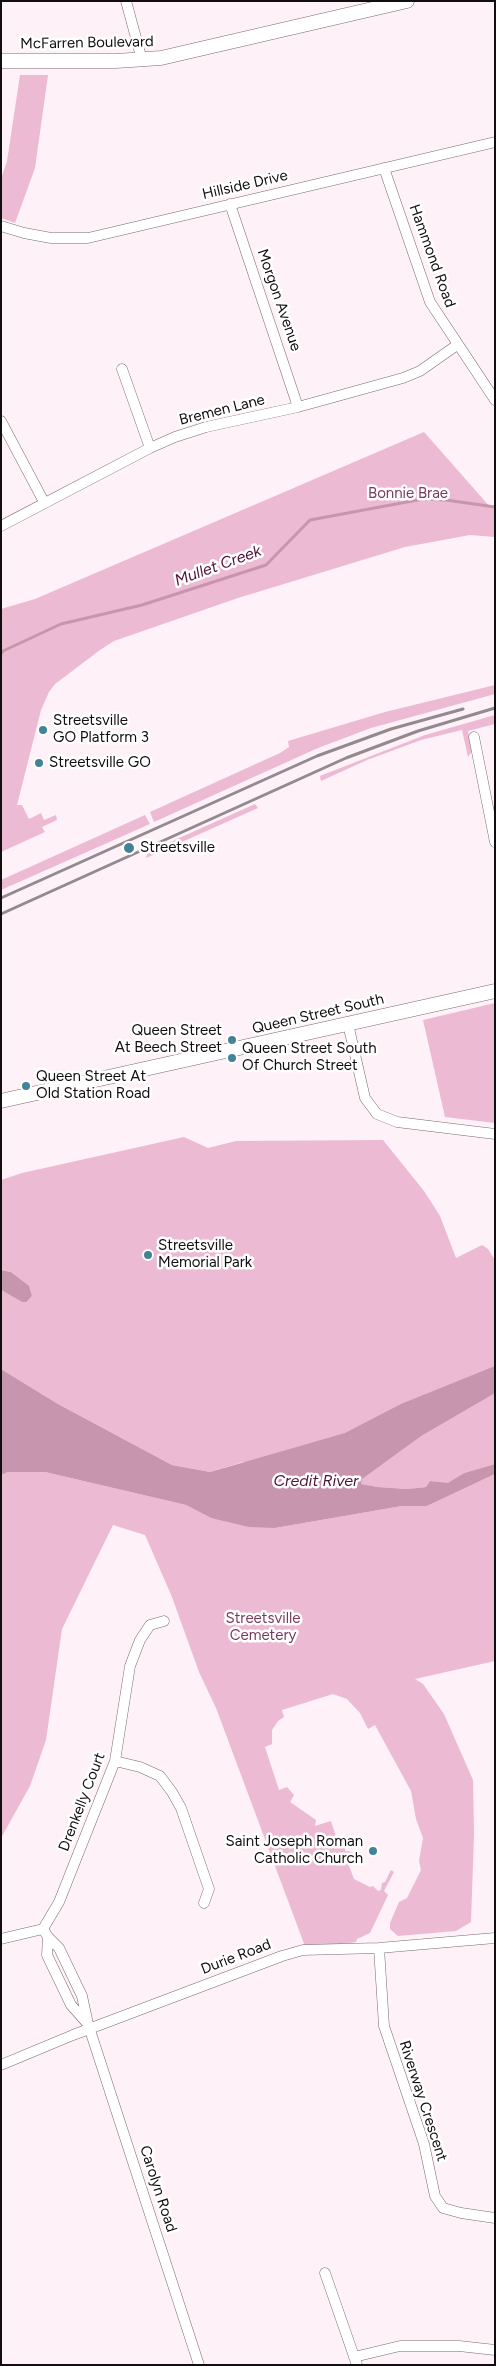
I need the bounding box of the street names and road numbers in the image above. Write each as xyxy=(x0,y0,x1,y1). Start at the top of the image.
street label: McFarren Boulevard xyxy=(20,33,154,53)
street label: Hillside Drive xyxy=(201,166,289,204)
street label: Hammond Road xyxy=(405,202,459,310)
street label: Morgon Avenue xyxy=(253,247,305,353)
street label: Bremen Lane xyxy=(177,391,267,429)
street label: Queen Street South xyxy=(250,990,386,1038)
street label: Drenkelly Court xyxy=(55,1750,109,1854)
street label: Durie Road xyxy=(198,1935,274,1979)
street label: Riverway Crescent xyxy=(395,2038,451,2164)
street label: Carolyn Road xyxy=(136,2143,180,2235)

